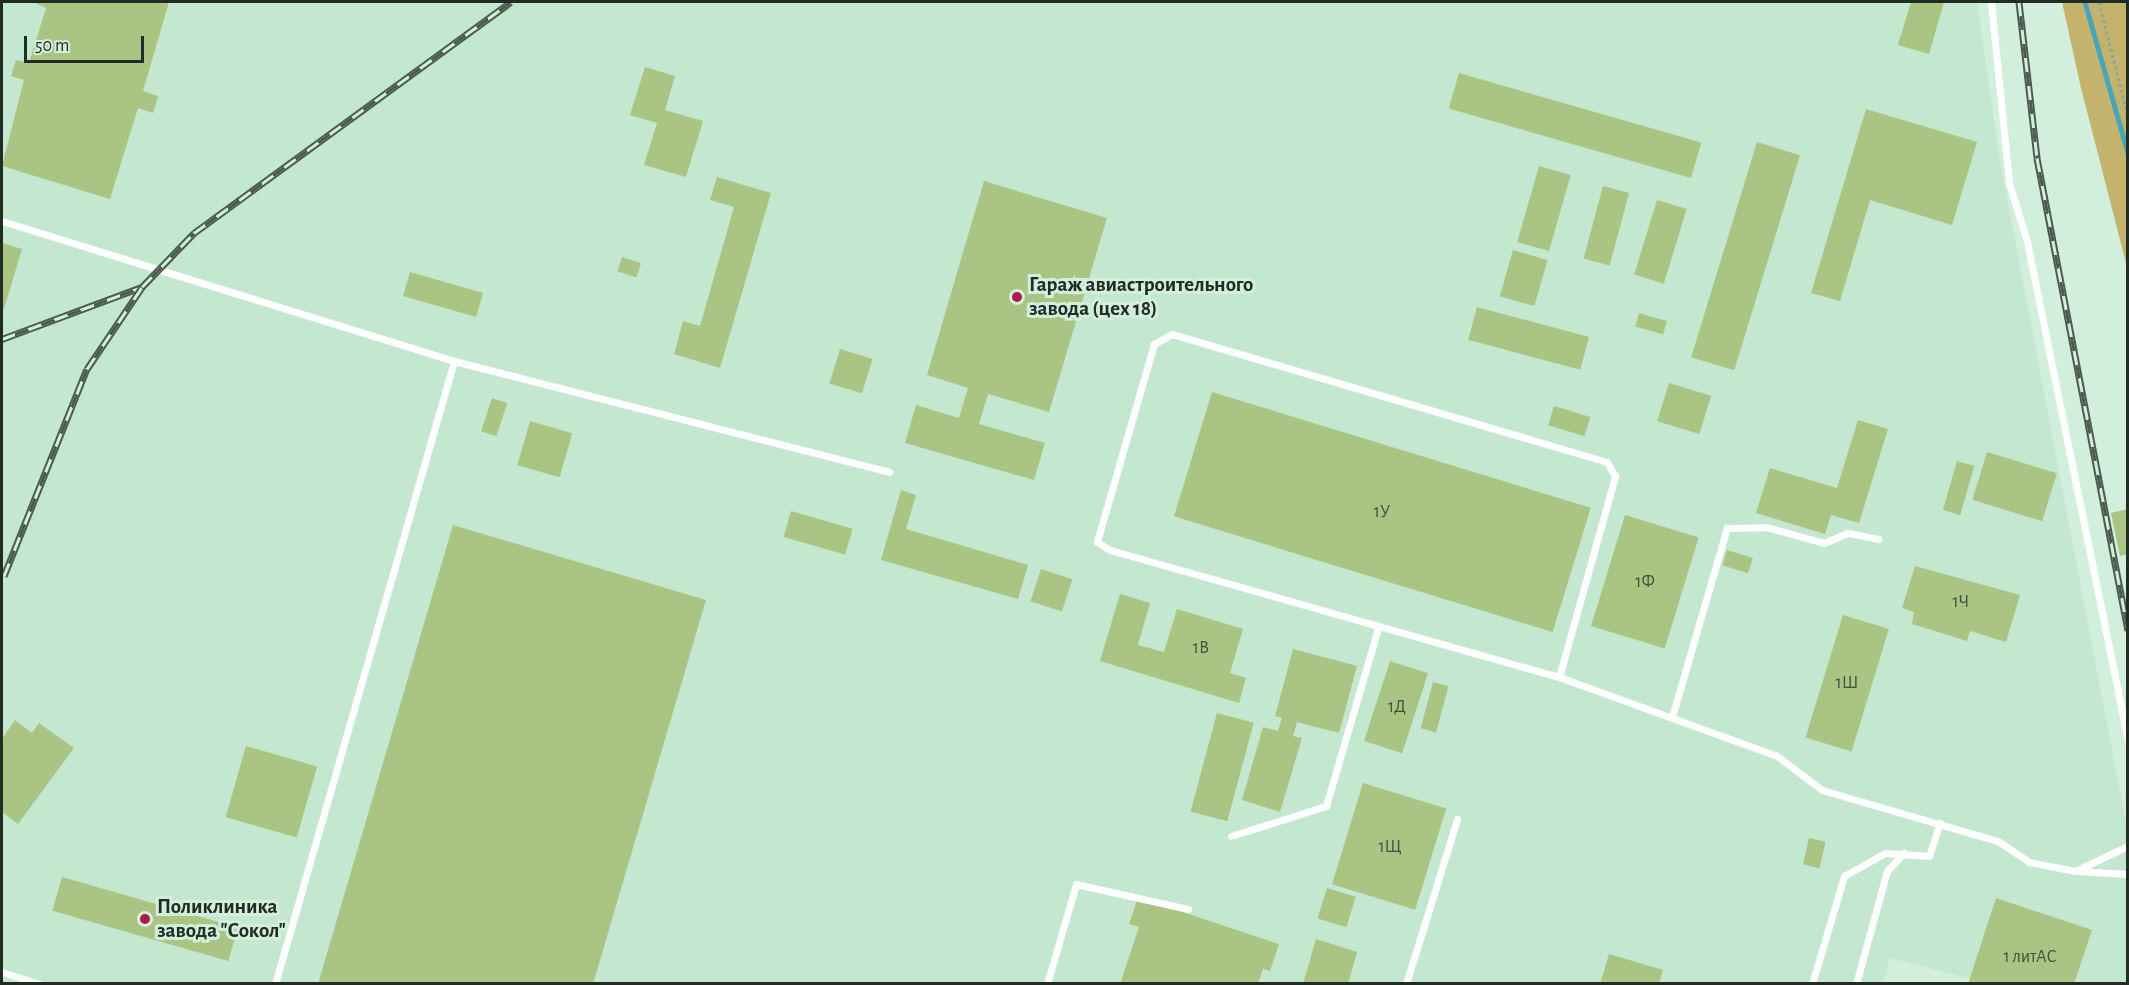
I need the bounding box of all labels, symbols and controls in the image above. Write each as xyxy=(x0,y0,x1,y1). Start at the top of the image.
scale bar xyxy=(27,24,147,62)
text: 50 m xyxy=(35,37,69,55)
place label: Гараж авиастроительного завода (цех 18) xyxy=(1029,272,1253,322)
marker: Гараж авиастроительного завода (цех 18) xyxy=(1010,290,1024,304)
house number: 1У xyxy=(1374,501,1390,523)
house number: 1Ф xyxy=(1635,571,1655,593)
house number: 1Ч xyxy=(1953,591,1969,613)
house number: 1В xyxy=(1193,637,1209,659)
house number: 1Ш xyxy=(1836,672,1858,694)
house number: 1Д xyxy=(1388,696,1406,718)
house number: 1Щ xyxy=(1378,836,1402,858)
place label: Поликлиника завода "Сокол" xyxy=(157,894,286,944)
marker: Поликлиника завода "Сокол" xyxy=(138,912,152,926)
house number: 1 литАС xyxy=(2003,946,2057,968)

